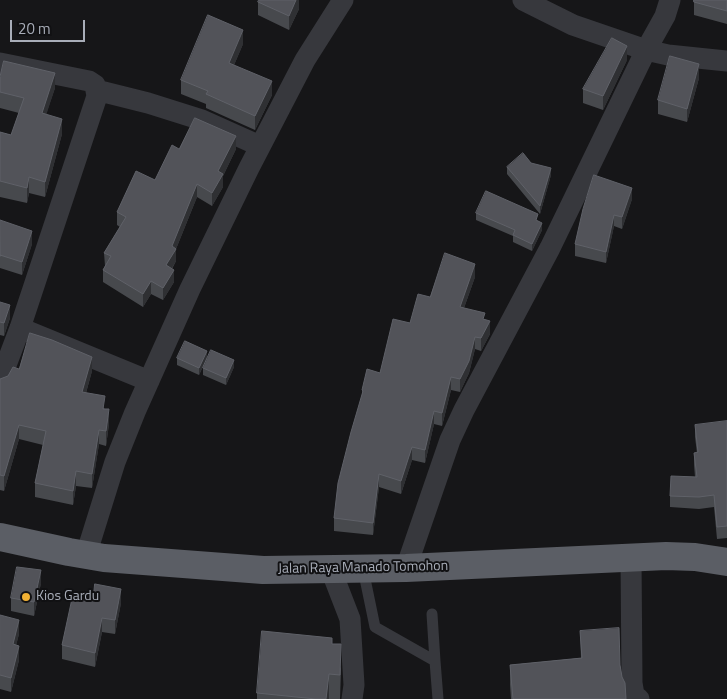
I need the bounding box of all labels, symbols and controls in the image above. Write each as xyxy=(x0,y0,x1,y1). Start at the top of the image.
scale bar xyxy=(12,10,88,42)
text: 20 m xyxy=(18,17,51,40)
street label: Jalan Raya Manado Tomohon xyxy=(278,558,448,578)
place label: Kios Gardu xyxy=(36,589,99,605)
marker: Kios Gardu xyxy=(20,591,32,603)

